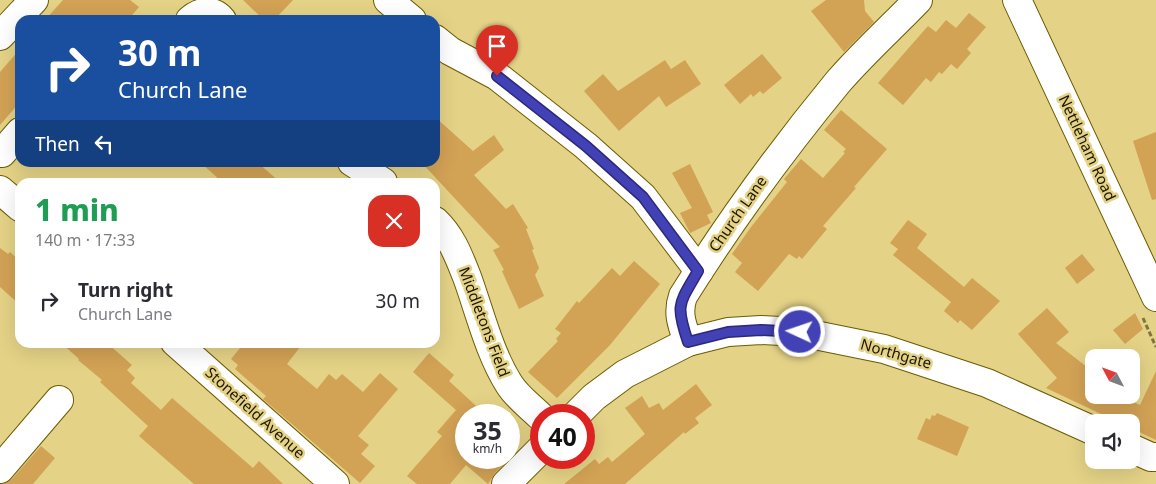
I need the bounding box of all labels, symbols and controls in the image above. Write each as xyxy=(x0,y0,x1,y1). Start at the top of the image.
pin xyxy=(476,25,518,76)
text: 30 m xyxy=(118,29,201,76)
icon: arrive xyxy=(483,32,511,60)
icon: right xyxy=(35,35,100,100)
text: Church Lane xyxy=(118,74,248,104)
street label: Nettleham Road xyxy=(1055,91,1121,204)
icon: left xyxy=(90,130,118,158)
text: Then xyxy=(35,131,80,157)
street label: Church Lane xyxy=(704,172,771,255)
text: 1 min xyxy=(35,189,119,230)
button: close xyxy=(368,195,420,247)
text: 140 m · 17:33 xyxy=(35,229,135,251)
street label: Middletons Field xyxy=(455,264,515,380)
text: Turn right xyxy=(78,277,173,303)
icon: right xyxy=(35,287,63,315)
text: 30 m xyxy=(376,288,420,314)
text: Church Lane xyxy=(78,303,172,325)
position arrow xyxy=(773,305,825,357)
street label: Northgate xyxy=(858,333,934,373)
north arrow xyxy=(1085,349,1140,404)
map controls xyxy=(1085,349,1140,469)
street label: Stonefield Avenue xyxy=(202,362,310,462)
speed limit sign: 40 xyxy=(530,404,595,469)
text: 35 xyxy=(473,413,502,447)
button: sound xyxy=(1085,414,1140,469)
text: km/h xyxy=(473,440,502,457)

